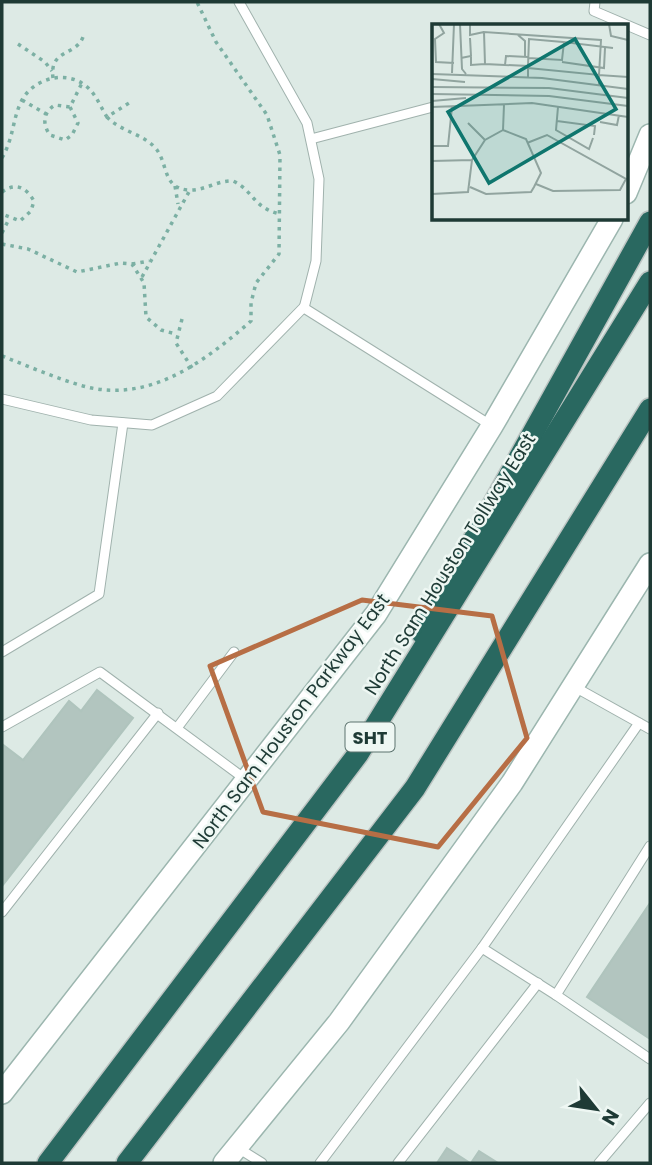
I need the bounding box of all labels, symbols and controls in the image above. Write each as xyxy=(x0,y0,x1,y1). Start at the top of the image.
inset map xyxy=(432,24,628,220)
street label: North Sam Houston Tollway East xyxy=(358,428,542,700)
street label: North Sam Houston Parkway East xyxy=(186,588,396,854)
road number: SHT xyxy=(346,722,394,752)
north arrow xyxy=(561,1074,631,1144)
text: N xyxy=(595,1104,626,1130)

